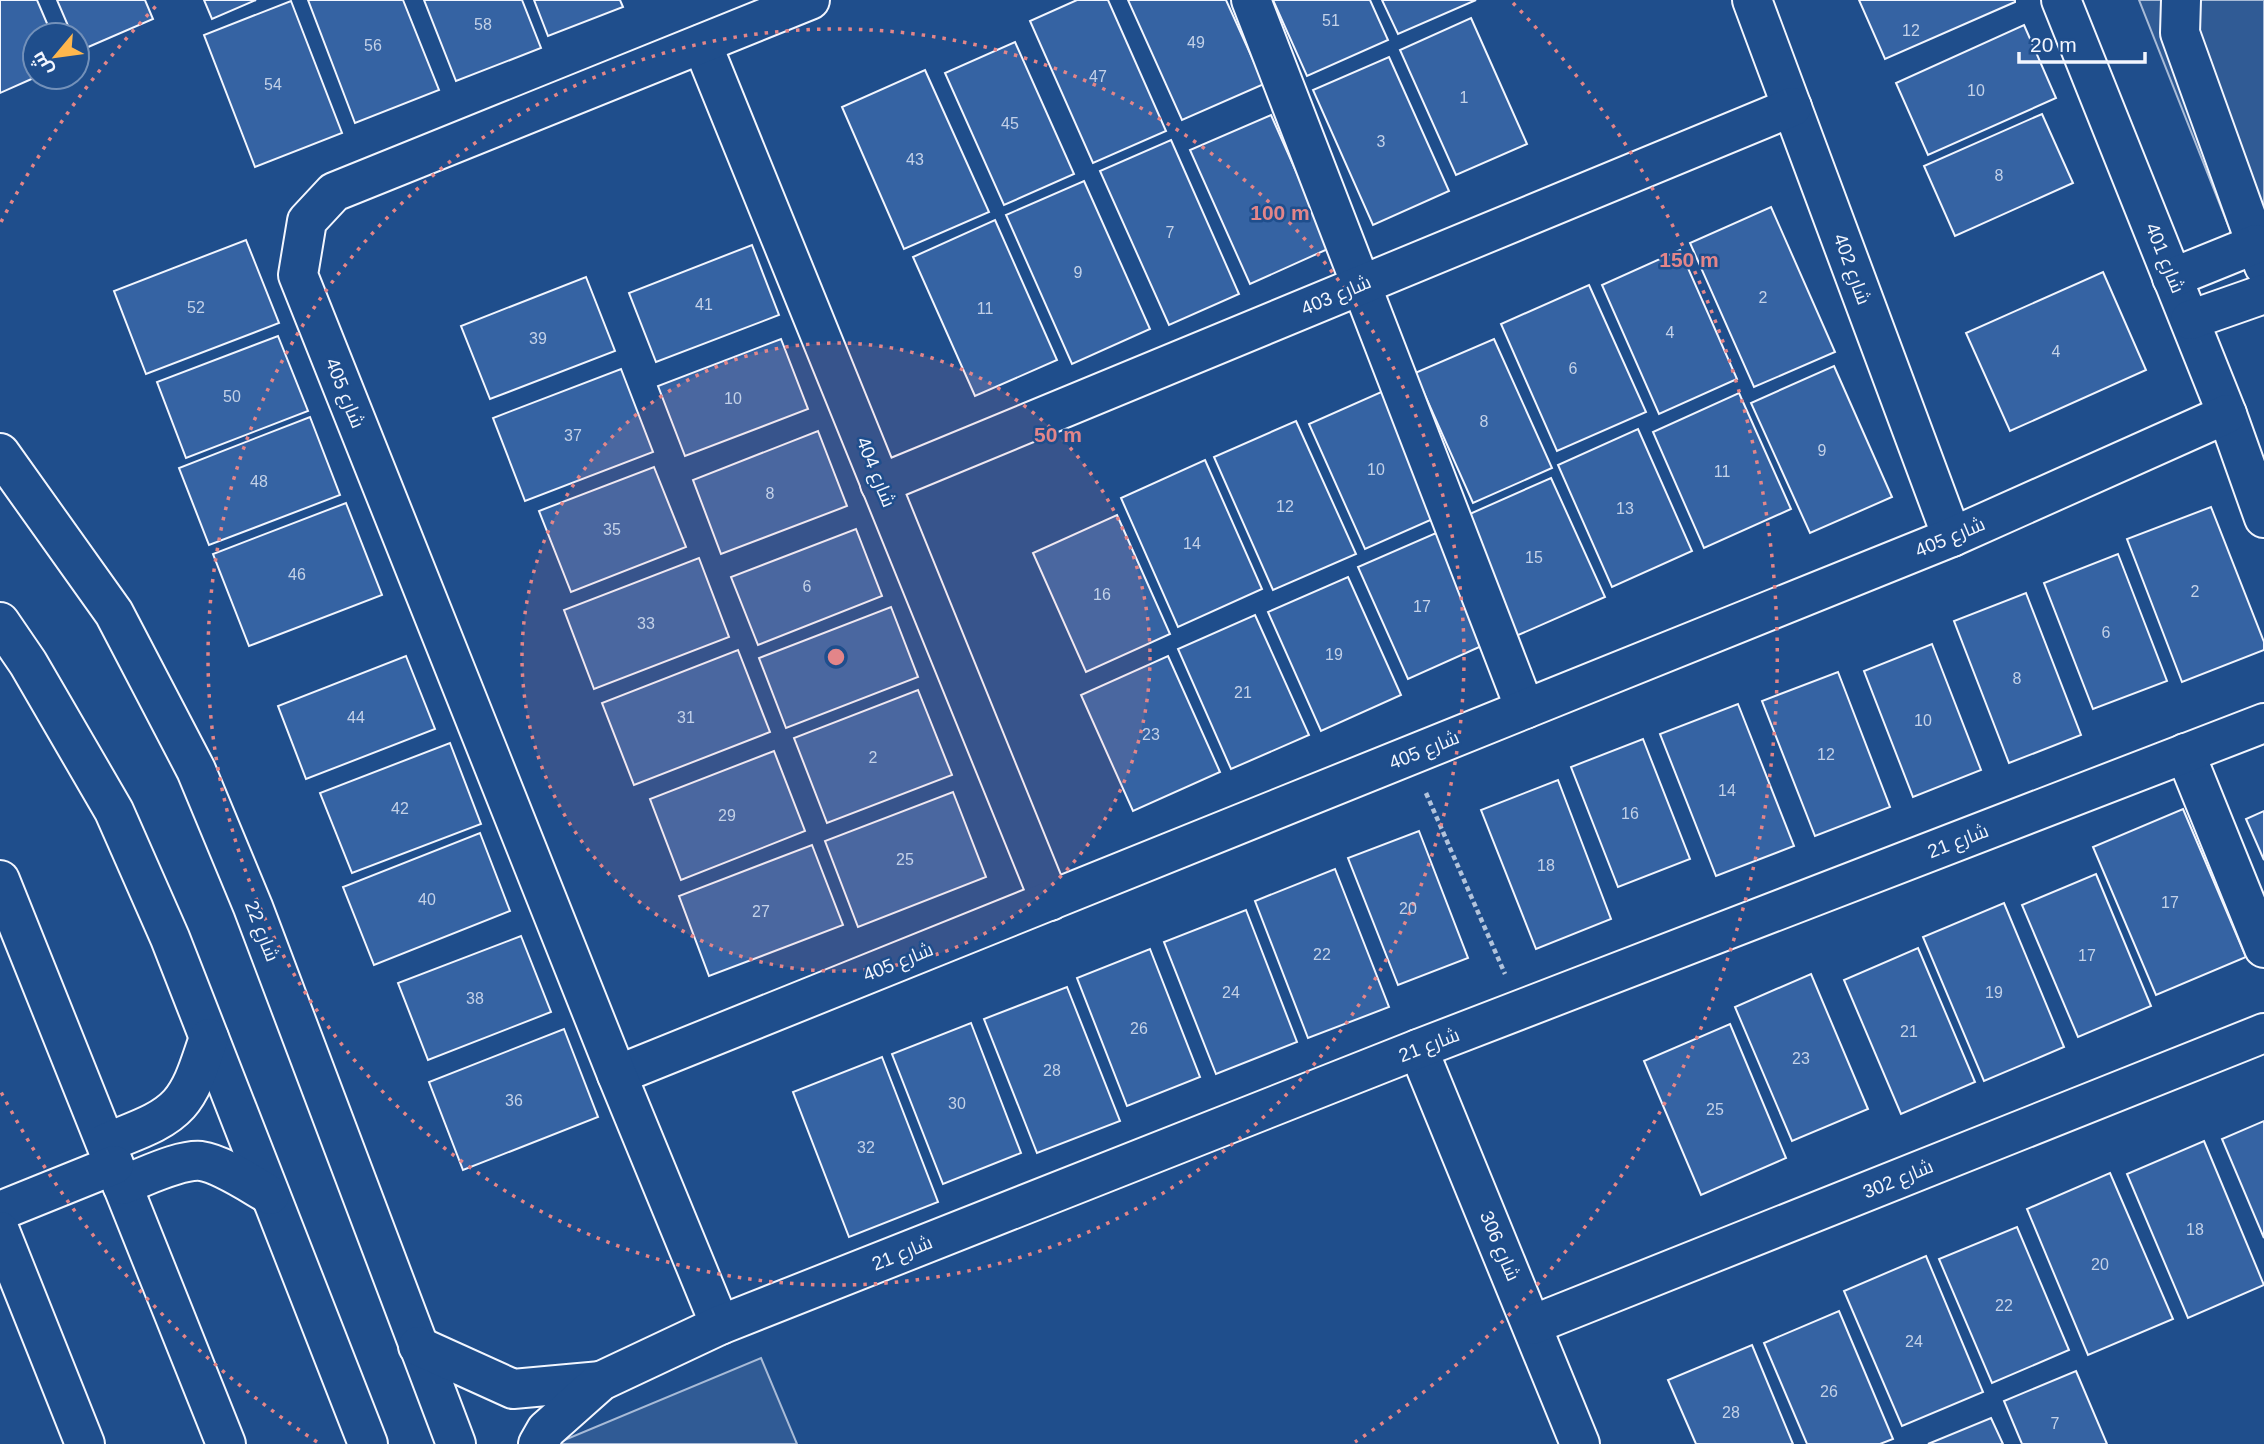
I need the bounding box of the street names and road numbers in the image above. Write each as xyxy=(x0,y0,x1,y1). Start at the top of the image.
street label: شارع 401 xyxy=(2139,220,2189,297)
street label: شارع 402 xyxy=(1827,231,1874,308)
street label: شارع 403 xyxy=(1298,271,1375,322)
street label: شارع 405 xyxy=(319,355,369,432)
street label: شارع 404 xyxy=(850,434,900,511)
street label: شارع 405 xyxy=(1912,513,1989,564)
street label: شارع 405 xyxy=(1386,726,1463,776)
street label: شارع 21 xyxy=(1925,820,1992,865)
street label: شارع 22 xyxy=(238,898,283,965)
street label: شارع 405 xyxy=(860,938,937,988)
street label: شارع 21 xyxy=(1396,1024,1463,1069)
street label: شارع 302 xyxy=(1860,1155,1937,1205)
street label: شارع 306 xyxy=(1473,1208,1524,1285)
street label: شارع 21 xyxy=(869,1231,936,1277)

